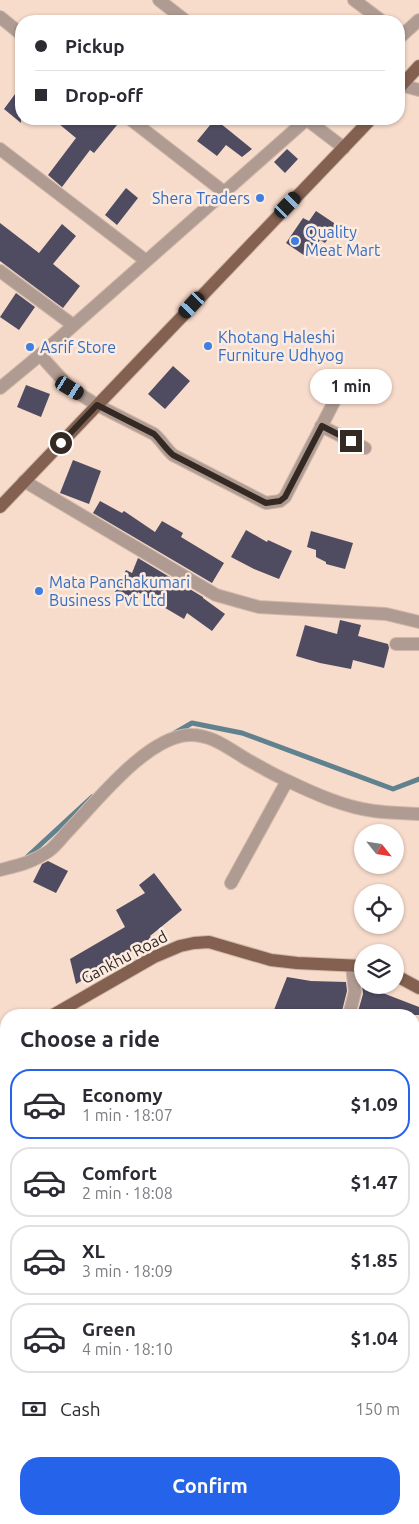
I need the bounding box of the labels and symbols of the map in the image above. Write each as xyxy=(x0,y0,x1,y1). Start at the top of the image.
place label: Shera Traders xyxy=(152,189,250,207)
car xyxy=(272,189,303,221)
marker: Shera Traders xyxy=(254,192,266,204)
place label: Quality Meat Mart xyxy=(305,223,381,259)
marker: Quality Meat Mart xyxy=(289,235,301,247)
car xyxy=(176,289,207,321)
place label: Khotang Haleshi Furniture Udhyog xyxy=(218,328,344,364)
place label: Asrif Store xyxy=(40,338,116,356)
marker: Khotang Haleshi Furniture Udhyog xyxy=(202,340,214,352)
marker: Asrif Store xyxy=(24,341,36,353)
callout: 1 min xyxy=(310,368,392,404)
car xyxy=(53,374,86,402)
route end xyxy=(340,430,362,452)
route start xyxy=(50,432,72,454)
place label: Mata Panchakumari Business Pvt Ltd xyxy=(49,573,190,609)
marker: Mata Panchakumari Business Pvt Ltd xyxy=(33,585,45,597)
north arrow xyxy=(354,824,404,874)
street label: Gankhu Road xyxy=(78,927,170,987)

